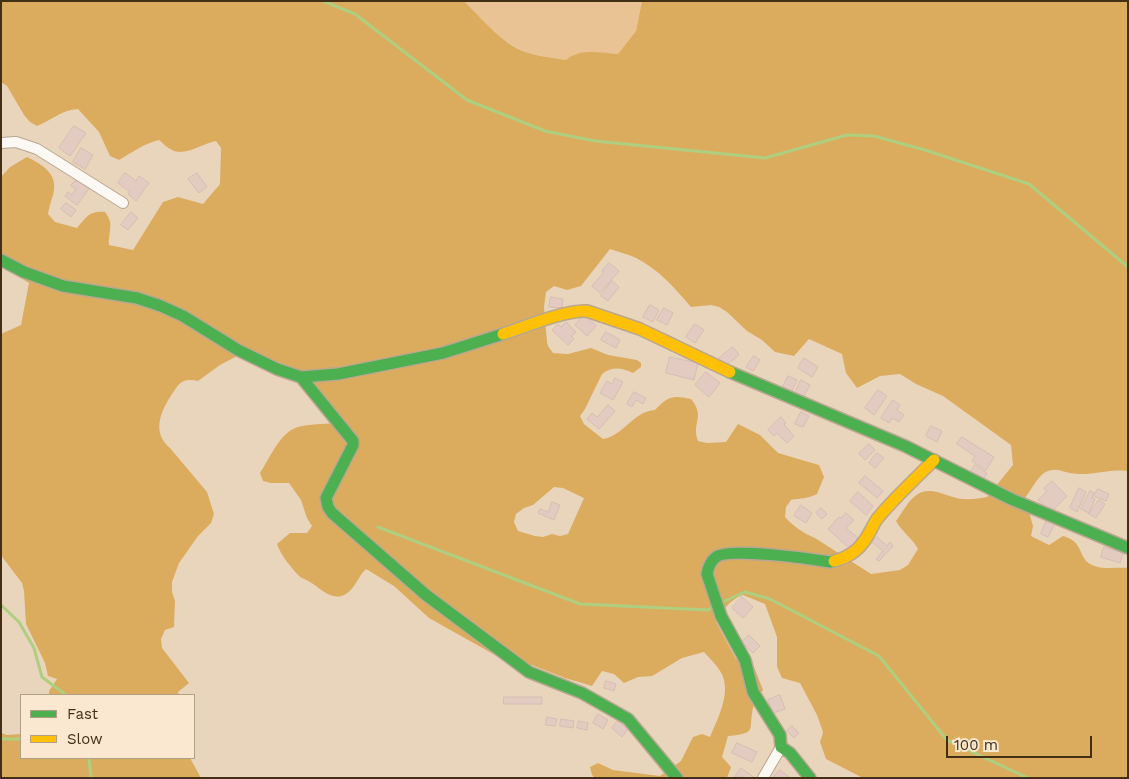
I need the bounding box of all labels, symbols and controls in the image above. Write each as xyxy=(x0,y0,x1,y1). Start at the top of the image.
legend xyxy=(20,694,195,759)
text: Fast xyxy=(67,705,98,723)
scale bar xyxy=(949,726,1095,758)
text: Slow xyxy=(67,730,103,748)
text: 100 m xyxy=(954,736,998,754)

